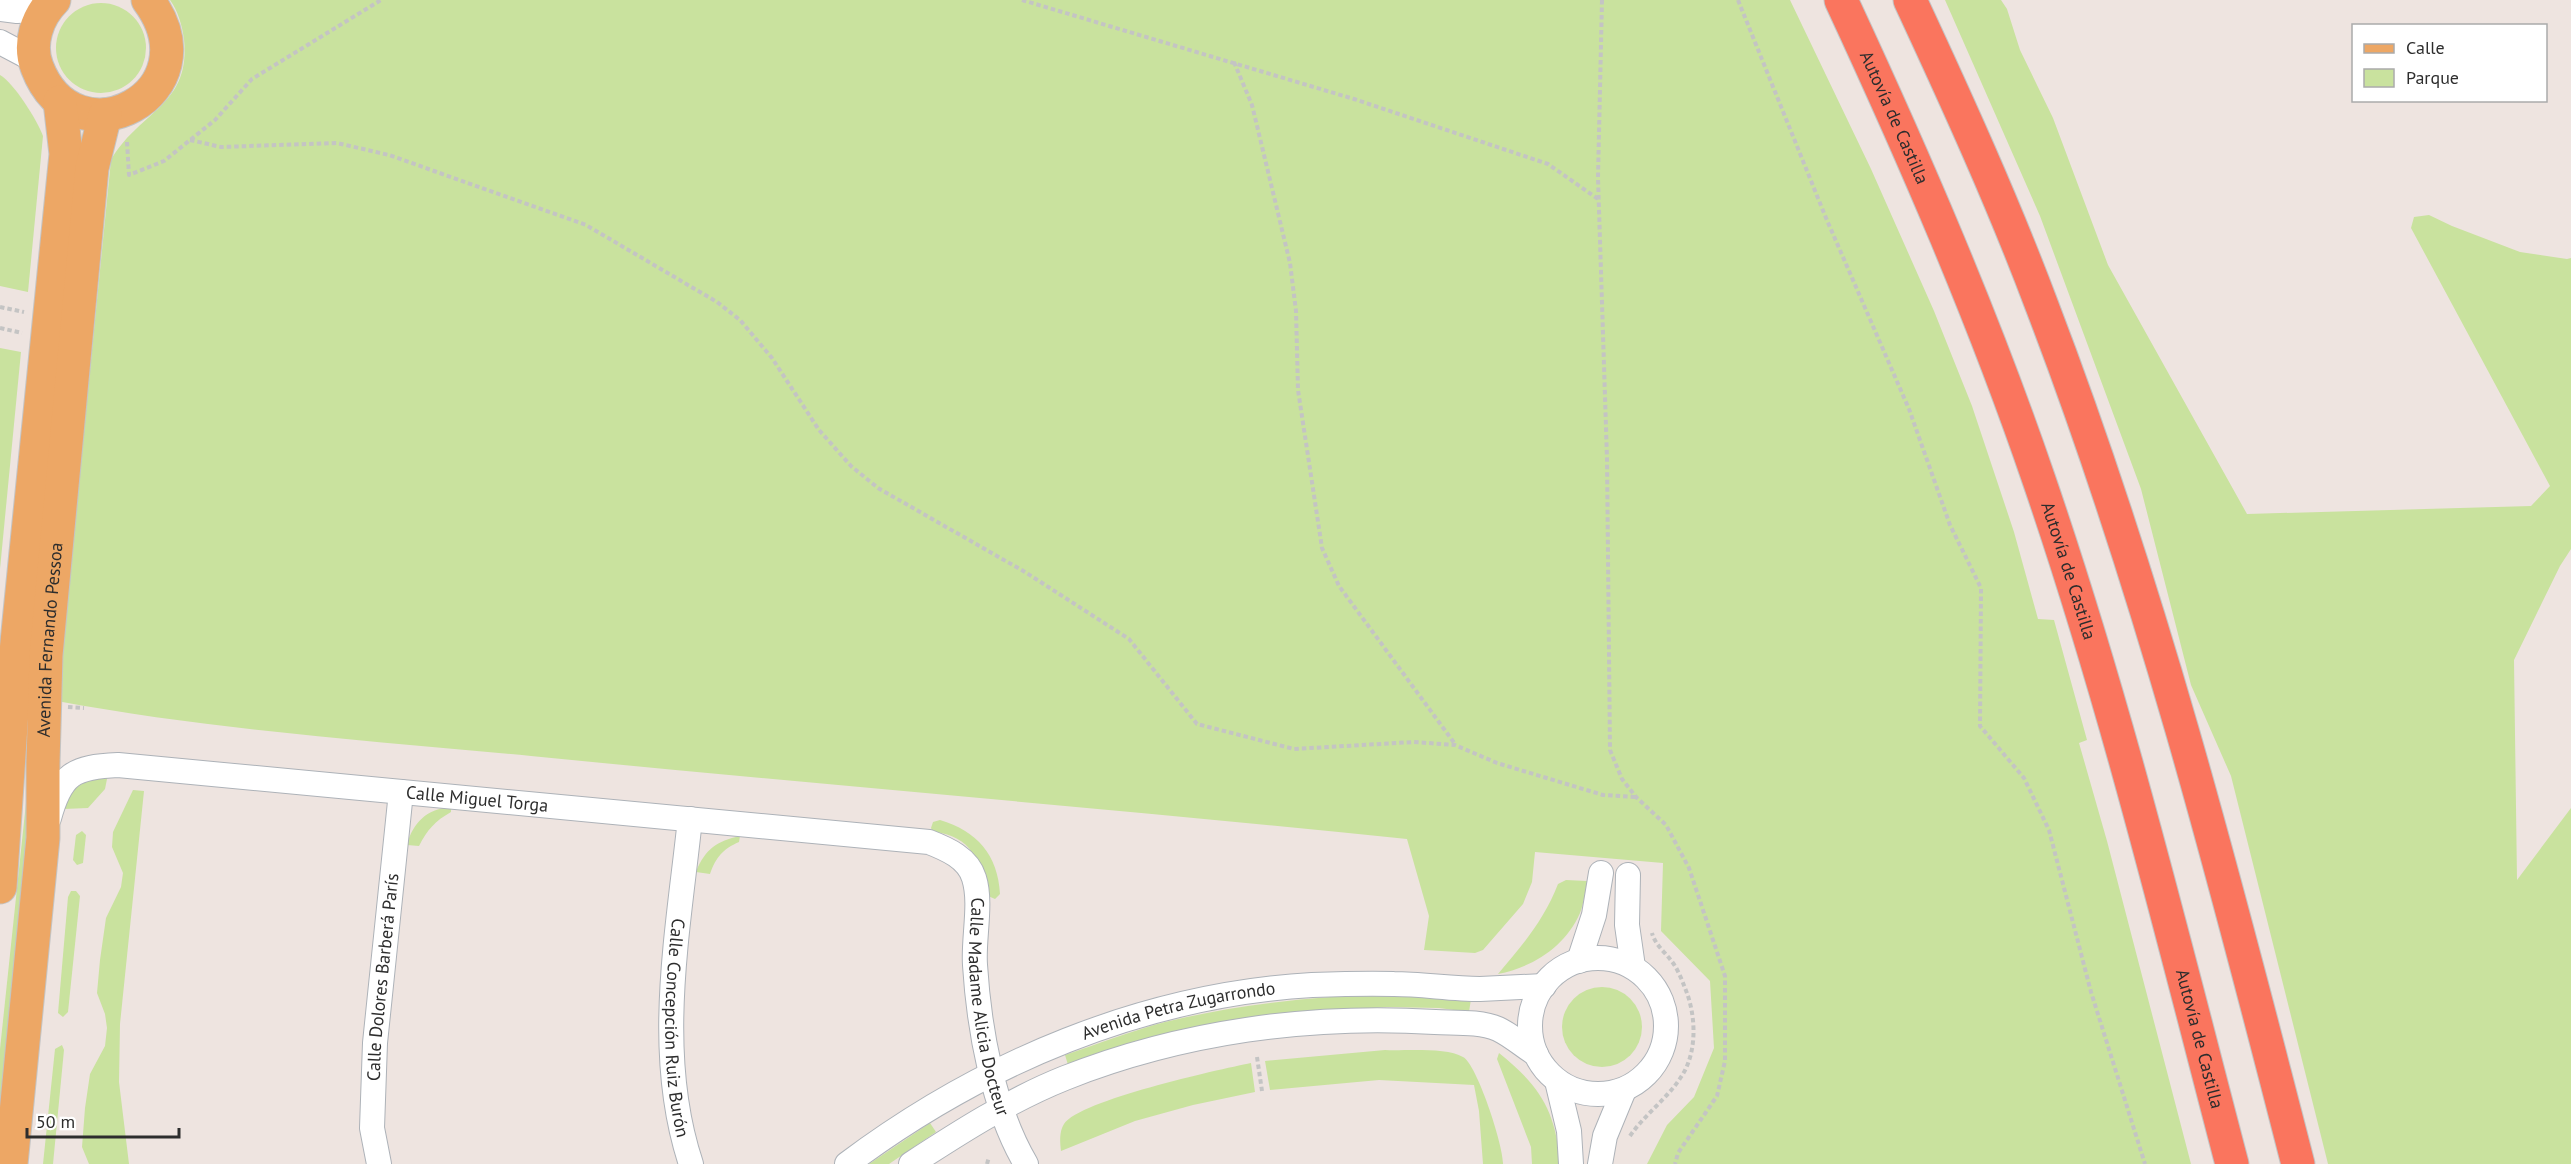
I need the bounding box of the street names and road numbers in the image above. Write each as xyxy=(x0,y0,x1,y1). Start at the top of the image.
street label: Autovía de Castilla xyxy=(1855,47,1934,187)
street label: Autovía de Castilla xyxy=(2036,499,2102,642)
street label: Avenida Fernando Pessoa xyxy=(32,541,68,738)
street label: Calle Miguel Torga xyxy=(405,780,549,817)
street label: Calle Dolores Barberá París xyxy=(362,872,404,1081)
street label: Calle Madame Alicia Docteur xyxy=(964,897,1015,1119)
street label: Calle Concepción Ruiz Burón xyxy=(660,917,695,1139)
street label: Autovía de Castilla xyxy=(2171,966,2229,1111)
street label: Avenida Petra Zugarrondo xyxy=(1078,976,1276,1045)

